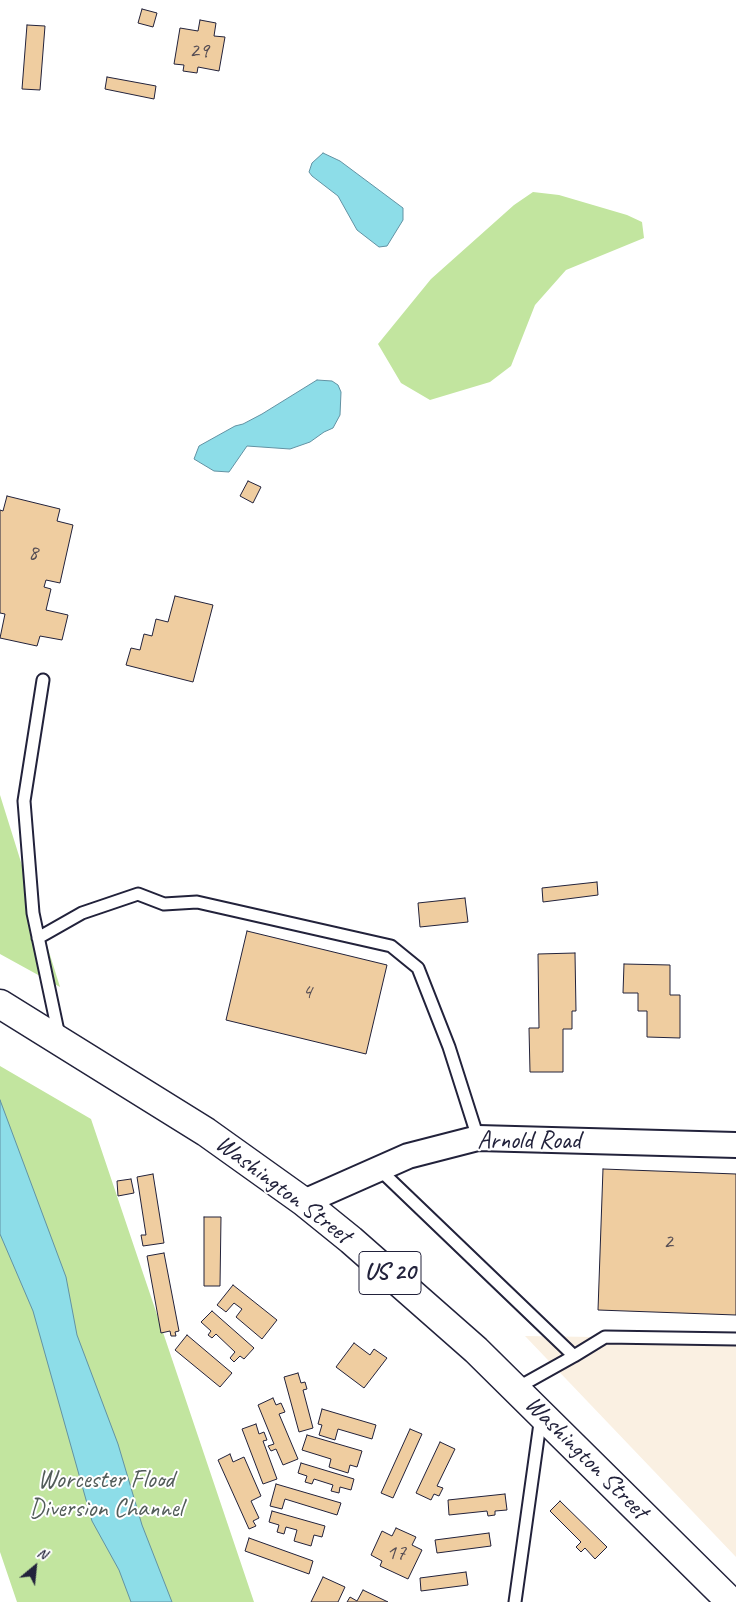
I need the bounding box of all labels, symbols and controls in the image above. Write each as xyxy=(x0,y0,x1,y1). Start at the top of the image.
house number: 29 xyxy=(189,38,209,64)
house number: 8 xyxy=(28,540,38,566)
house number: 4 xyxy=(302,979,312,1005)
street label: Arnold Road xyxy=(477,1126,581,1156)
street label: Washington Street xyxy=(209,1129,357,1251)
house number: 2 xyxy=(663,1229,673,1255)
road number: US 20 xyxy=(359,1252,421,1294)
street label: Washington Street xyxy=(518,1390,654,1526)
park label: Worcester Flood Diversion Channel xyxy=(29,1465,183,1524)
house number: 17 xyxy=(386,1540,406,1566)
north arrow xyxy=(10,1542,60,1592)
text: N xyxy=(34,1544,50,1563)

